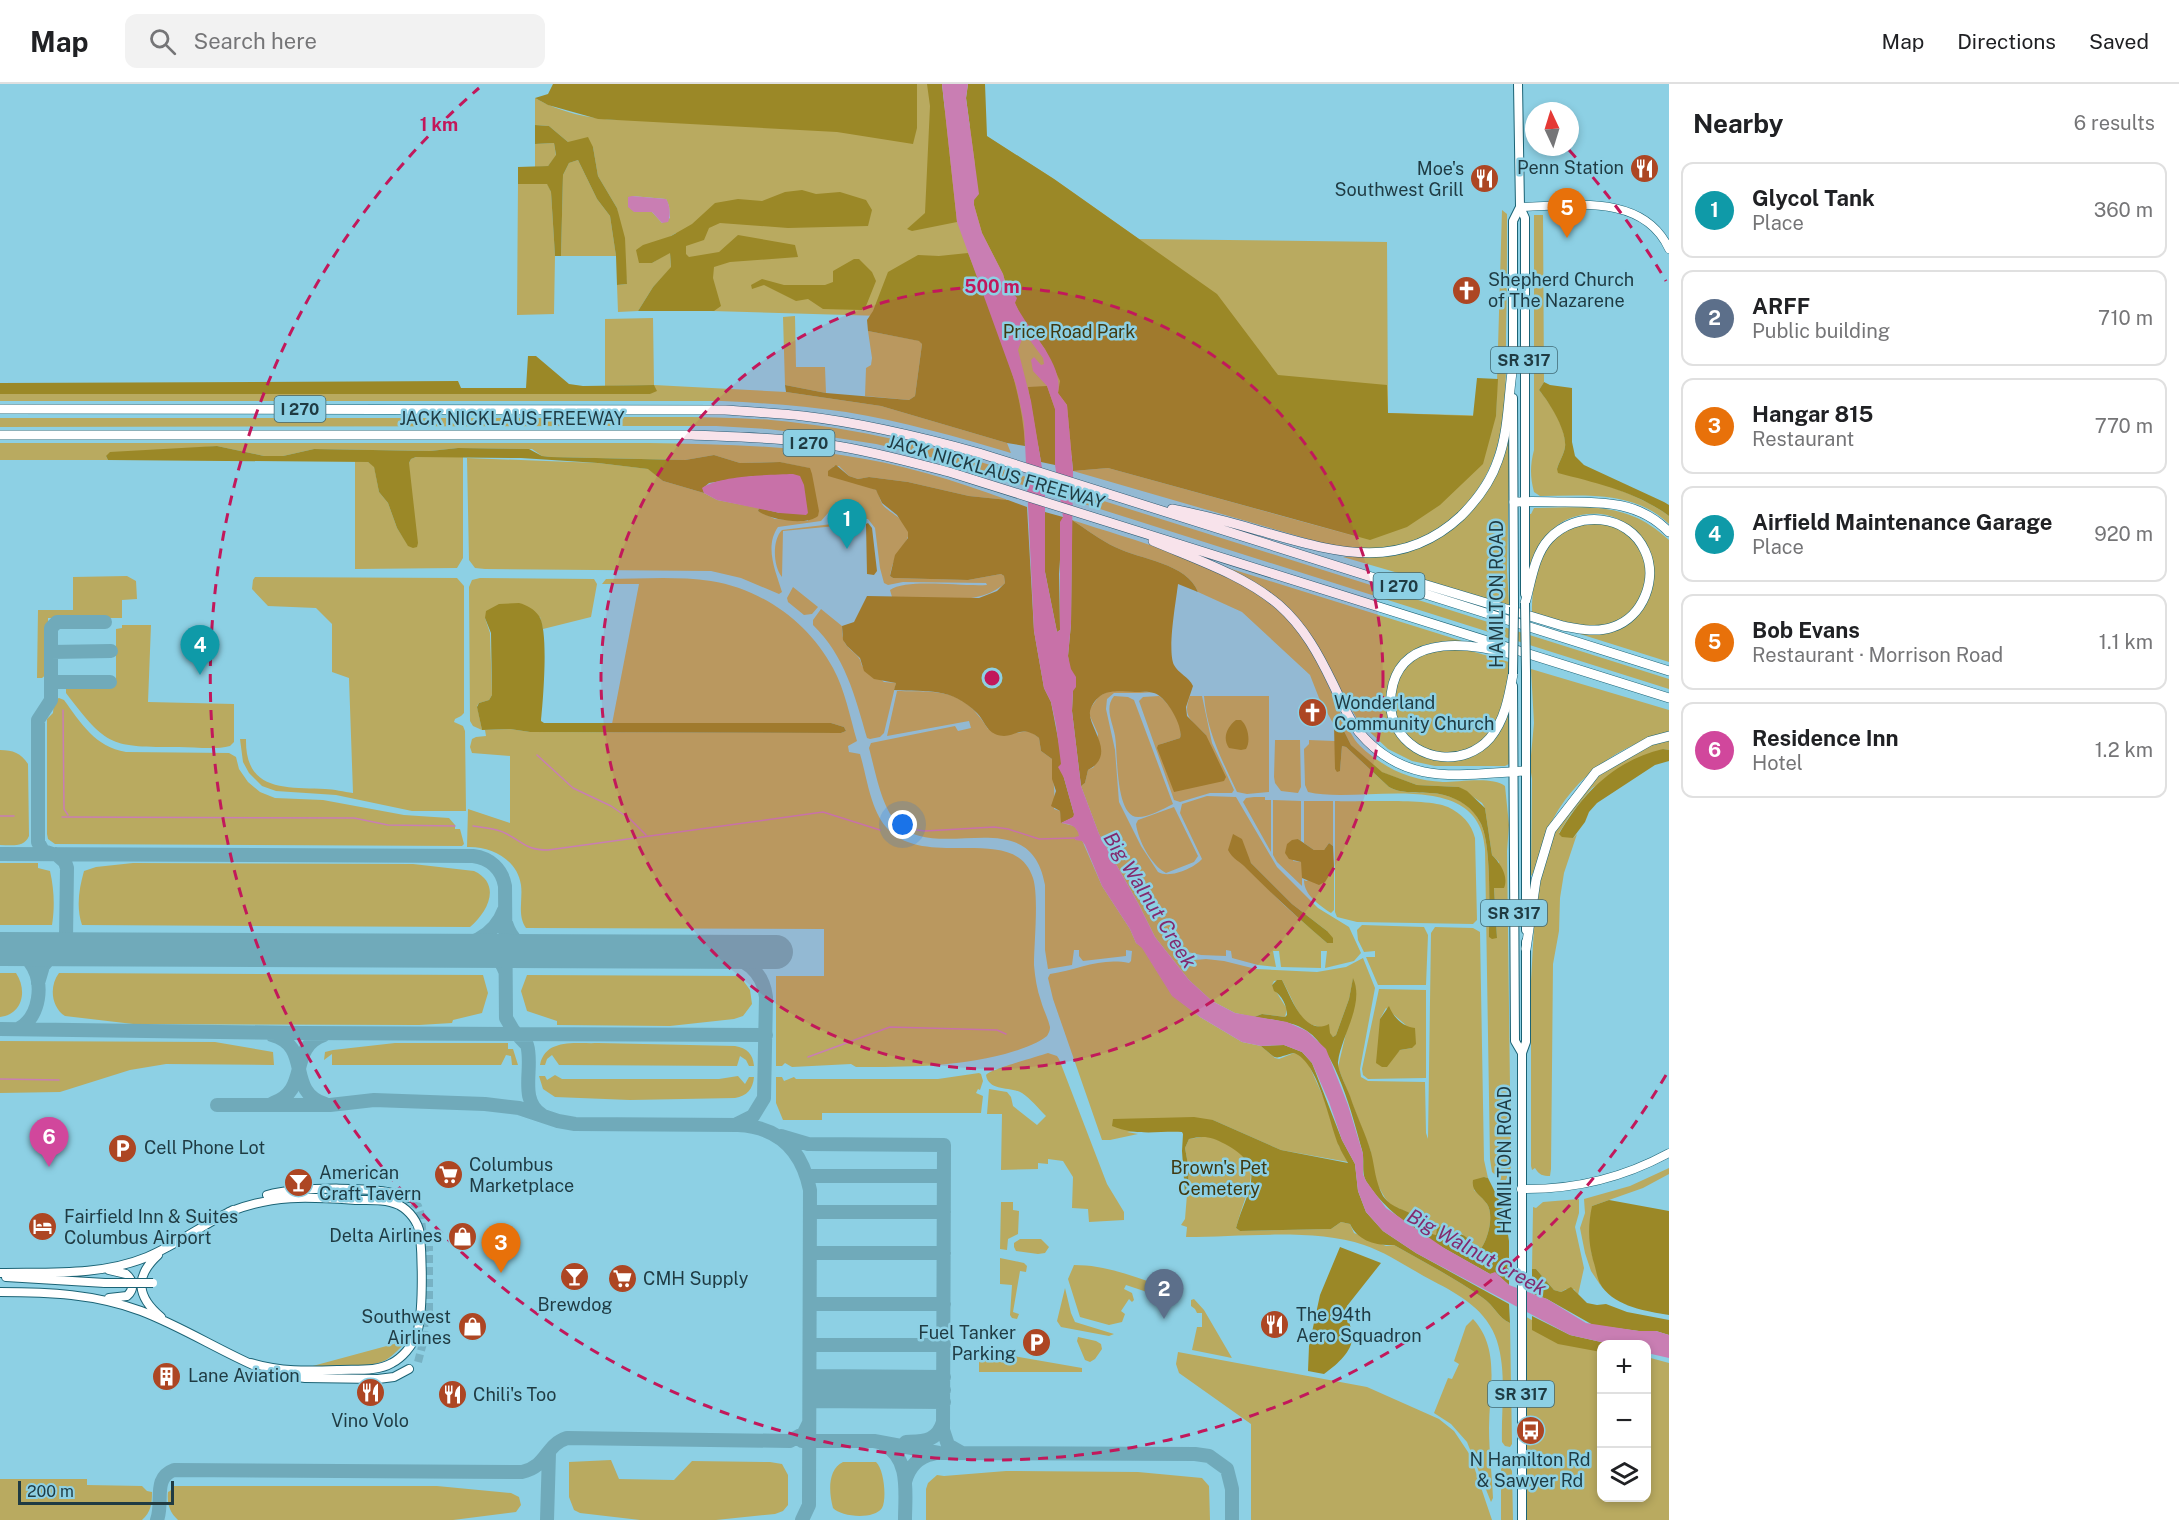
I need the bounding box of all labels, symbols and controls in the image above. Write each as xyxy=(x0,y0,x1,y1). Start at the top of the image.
search box xyxy=(125,14,545,68)
text: Map xyxy=(30,25,89,58)
icon: search xyxy=(146,25,179,58)
text: Search here xyxy=(194,28,317,54)
text: Map xyxy=(1882,29,1924,54)
text: Directions xyxy=(1957,29,2056,54)
text: Saved xyxy=(2089,29,2149,54)
north arrow xyxy=(1525,102,1579,156)
text: Nearby xyxy=(1693,108,1783,139)
text: 6 results xyxy=(2074,111,2155,135)
text: 1 km xyxy=(420,114,458,135)
restaurant icon: Penn Station xyxy=(1629,152,1661,184)
place label: Penn Station xyxy=(1517,157,1624,178)
place label: Moe's Southwest Grill xyxy=(1335,158,1464,200)
restaurant icon: Moe's Southwest Grill xyxy=(1469,163,1501,195)
text: Glycol Tank xyxy=(1752,185,1875,211)
pin: 5 xyxy=(1548,188,1586,238)
text: 1 xyxy=(1710,198,1719,222)
text: 360 m xyxy=(2094,198,2153,222)
text: Place xyxy=(1752,211,1804,235)
place label: Shepherd Church of The Nazarene xyxy=(1488,269,1634,311)
church icon: Shepherd Church of The Nazarene xyxy=(1451,274,1483,306)
text: 500 m xyxy=(964,276,1020,297)
text: ARFF xyxy=(1752,293,1810,319)
text: 2 xyxy=(1708,306,1721,330)
text: 710 m xyxy=(2098,306,2153,330)
text: Public building xyxy=(1752,319,1890,343)
park label: Price Road Park xyxy=(1003,321,1135,342)
road number: SR 317 xyxy=(1491,347,1557,373)
road number: I 270 xyxy=(274,396,326,422)
text: Hangar 815 xyxy=(1752,401,1873,427)
street label: JACK NICKLAUS FREEWAY xyxy=(399,408,625,429)
text: 3 xyxy=(1708,414,1721,438)
text: 770 m xyxy=(2095,414,2153,438)
text: Restaurant xyxy=(1752,427,1854,451)
road number: I 270 xyxy=(784,430,834,456)
street label: JACK NICKLAUS FREEWAY xyxy=(885,430,1108,513)
pin: 1 xyxy=(828,500,866,549)
text: Airfield Maintenance Garage xyxy=(1752,509,2053,535)
street label: HAMILTON ROAD xyxy=(1486,520,1507,668)
text: 4 xyxy=(1708,522,1721,546)
text: 920 m xyxy=(2094,522,2153,546)
text: Place xyxy=(1752,535,1804,559)
road number: I 270 xyxy=(1374,573,1424,599)
text: Bob Evans xyxy=(1752,617,1860,643)
pin: 4 xyxy=(180,626,220,675)
text: 5 xyxy=(1708,630,1721,654)
text: 1.1 km xyxy=(2099,630,2153,654)
text: Restaurant · Morrison Road xyxy=(1752,643,2003,667)
centre of rings xyxy=(982,668,1002,688)
place label: Wonderland Community Church xyxy=(1334,692,1494,734)
church icon: Wonderland Community Church xyxy=(1297,697,1329,729)
text: Residence Inn xyxy=(1752,725,1899,751)
text: 6 xyxy=(1708,738,1721,762)
text: 1.2 km xyxy=(2095,738,2153,762)
text: Hotel xyxy=(1752,751,1803,775)
your location xyxy=(888,810,917,839)
water label: Big Walnut Creek xyxy=(1099,828,1202,973)
road number: SR 317 xyxy=(1481,900,1547,926)
street label: HAMILTON ROAD xyxy=(1494,1086,1515,1234)
pin: 6 xyxy=(29,1118,68,1167)
parking icon: Cell Phone Lot xyxy=(107,1132,139,1164)
place label: Cell Phone Lot xyxy=(144,1137,265,1158)
place label: Columbus Marketplace xyxy=(469,1154,574,1196)
park label: Brown's Pet Cemetery xyxy=(1170,1157,1268,1199)
supermarket icon: Columbus Marketplace xyxy=(432,1159,464,1191)
place label: American Craft Tavern xyxy=(319,1162,422,1204)
bar icon: American Craft Tavern xyxy=(282,1167,314,1199)
water label: Big Walnut Creek xyxy=(1403,1204,1551,1300)
place label: Fairfield Inn & Suites Columbus Airport xyxy=(64,1206,238,1248)
hotel icon: Fairfield Inn & Suites Columbus Airport xyxy=(27,1211,59,1243)
shop icon: Delta Airlines xyxy=(447,1220,479,1252)
pin: 3 xyxy=(482,1224,520,1273)
place label: Delta Airlines xyxy=(329,1225,442,1246)
bar icon: Brewdog xyxy=(559,1260,591,1292)
supermarket icon: CMH Supply xyxy=(606,1263,638,1295)
place label: CMH Supply xyxy=(643,1268,749,1289)
pin: 2 xyxy=(1144,1270,1184,1319)
place label: Brewdog xyxy=(538,1294,612,1315)
place label: The 94th Aero Squadron xyxy=(1296,1304,1422,1346)
place label: Southwest Airlines xyxy=(361,1306,451,1348)
restaurant icon: The 94th Aero Squadron xyxy=(1259,1309,1291,1341)
shop icon: Southwest Airlines xyxy=(456,1311,488,1343)
place label: Fuel Tanker Parking xyxy=(918,1322,1016,1364)
parking icon: Fuel Tanker Parking xyxy=(1021,1327,1053,1359)
map controls xyxy=(1597,1340,1651,1502)
button: + xyxy=(1597,1340,1651,1394)
building icon: Lane Aviation xyxy=(151,1360,183,1392)
place label: Lane Aviation xyxy=(188,1365,300,1386)
restaurant icon: Vino Volo xyxy=(354,1376,386,1408)
restaurant icon: Chili's Too xyxy=(436,1379,468,1411)
road number: SR 317 xyxy=(1488,1381,1554,1407)
place label: Chili's Too xyxy=(473,1384,556,1405)
button: − xyxy=(1597,1394,1651,1448)
place label: Vino Volo xyxy=(331,1410,409,1431)
bus stop icon: N Hamilton Rd & Sawyer Rd xyxy=(1514,1415,1546,1447)
button: layers xyxy=(1597,1448,1651,1502)
place label: N Hamilton Rd & Sawyer Rd xyxy=(1470,1449,1590,1491)
scale bar xyxy=(18,1478,174,1506)
text: 200 m xyxy=(27,1482,74,1501)

